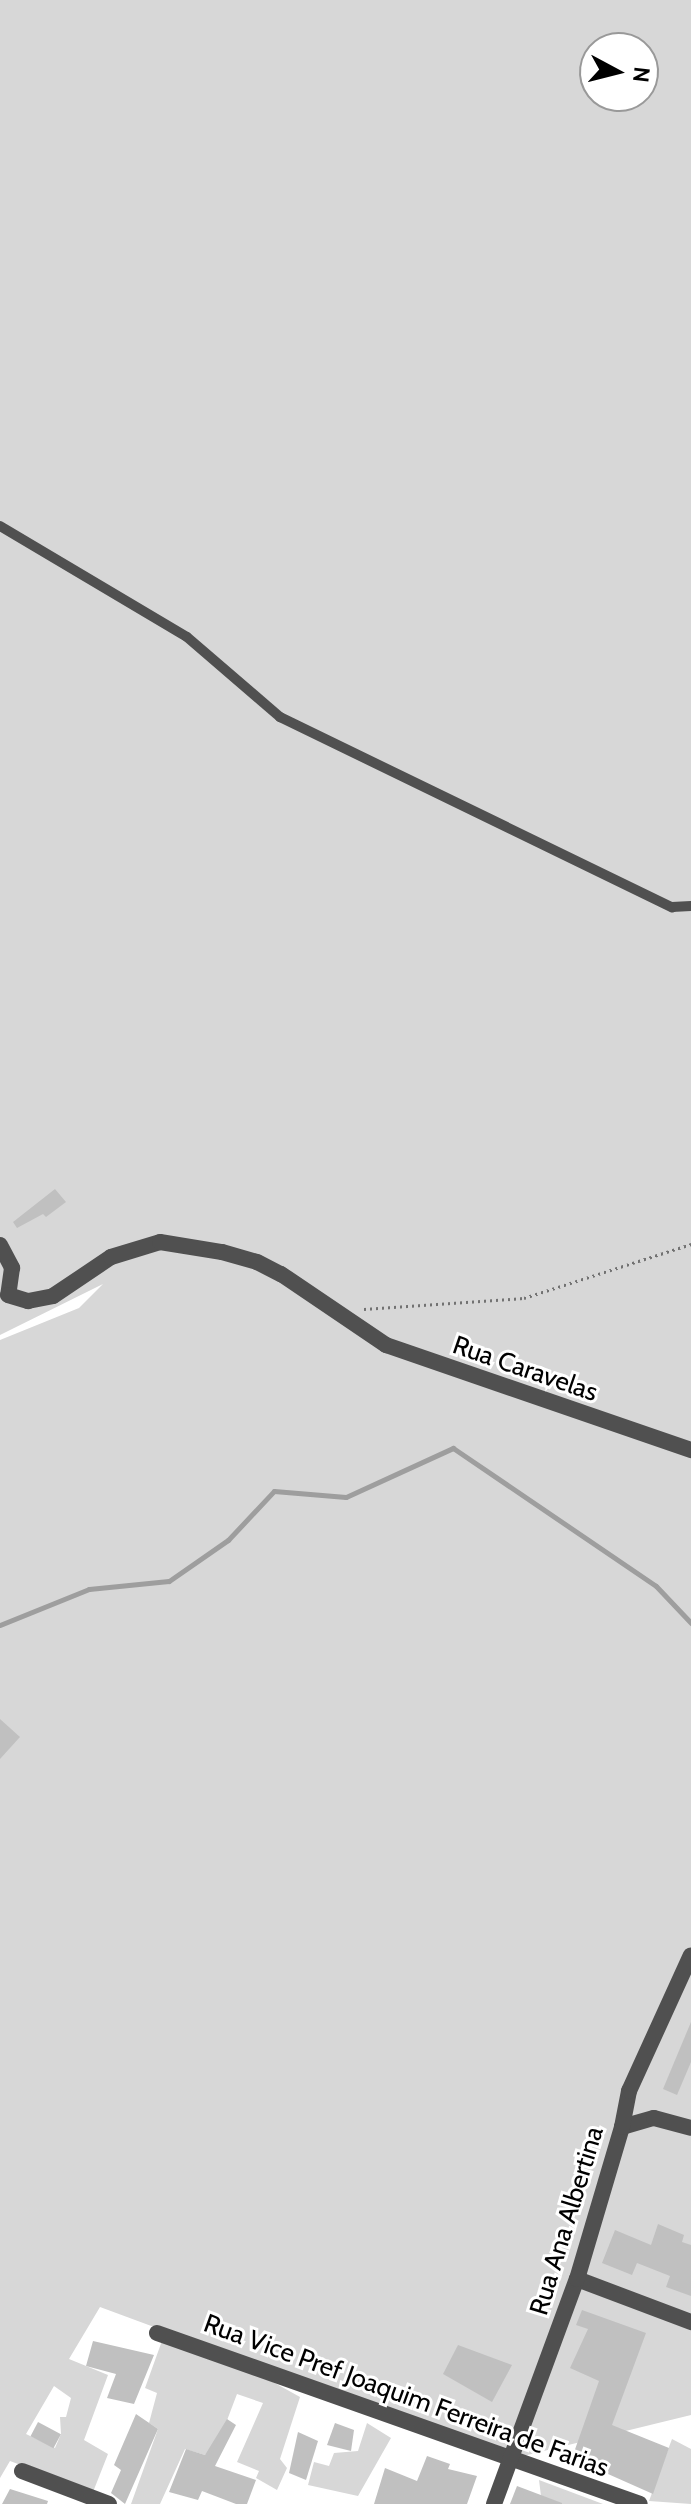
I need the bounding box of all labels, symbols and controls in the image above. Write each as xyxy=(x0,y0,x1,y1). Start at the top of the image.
north arrow xyxy=(579,32,659,112)
text: N xyxy=(627,65,656,84)
street label: Rua Caravelas xyxy=(448,1330,602,1408)
street label: Rua Ana Albertina xyxy=(524,2123,610,2319)
street label: Rua Vice Pref Joaquim Ferreira de Farias xyxy=(199,2308,613,2484)

